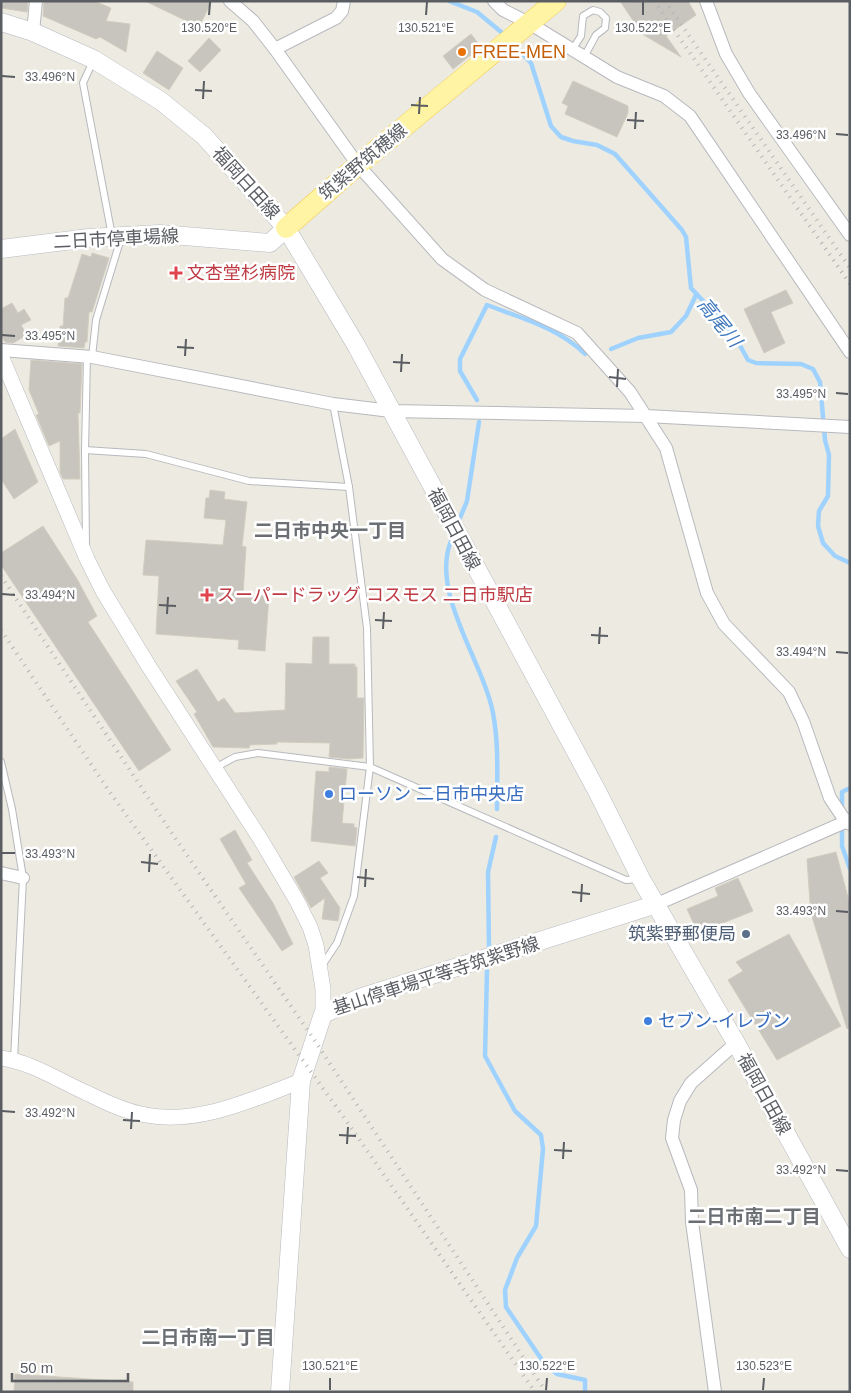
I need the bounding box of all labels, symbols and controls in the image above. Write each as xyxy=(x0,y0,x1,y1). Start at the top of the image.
text: 130.520°E xyxy=(181,21,237,35)
text: 130.521°E xyxy=(398,21,454,35)
text: 130.522°E xyxy=(615,21,671,35)
place label: FREE-MEN xyxy=(472,42,566,62)
marker: FREE-MEN xyxy=(456,46,468,58)
text: 33.496°N xyxy=(25,70,75,84)
street label: 筑紫野筑穂線 xyxy=(315,120,411,204)
text: 33.496°N xyxy=(776,128,826,142)
street label: 福岡日田線 xyxy=(208,143,284,223)
street label: 二日市停車場線 xyxy=(53,226,179,252)
place label: 文杏堂杉病院 xyxy=(187,263,295,283)
marker: 文杏堂杉病院 xyxy=(169,266,183,280)
water label: 高尾川 xyxy=(694,294,747,353)
text: 33.495°N xyxy=(25,329,75,343)
text: 33.495°N xyxy=(776,387,826,401)
street label: 福岡日田線 xyxy=(424,485,484,573)
district label: 二日市中央一丁目 xyxy=(254,520,406,541)
place label: スーパードラッグ コスモス 二日市駅店 xyxy=(217,585,533,605)
text: 33.494°N xyxy=(25,588,75,602)
marker: スーパードラッグ コスモス 二日市駅店 xyxy=(201,589,213,601)
text: 33.494°N xyxy=(776,645,826,659)
place label: ローソン 二日市中央店 xyxy=(339,784,524,804)
marker: ローソン 二日市中央店 xyxy=(323,788,335,800)
text: 33.493°N xyxy=(25,847,75,861)
text: 33.493°N xyxy=(776,904,826,918)
place label: 筑紫野郵便局 xyxy=(628,924,736,944)
marker: 筑紫野郵便局 xyxy=(740,928,752,940)
street label: 基山停車場平等寺筑紫野線 xyxy=(330,933,542,1019)
place label: セブン-イレブン xyxy=(658,1011,790,1031)
marker: セブン-イレブン xyxy=(642,1015,654,1027)
street label: 福岡日田線 xyxy=(733,1050,795,1138)
text: 33.492°N xyxy=(25,1106,75,1120)
text: 33.492°N xyxy=(776,1163,826,1177)
district label: 二日市南二丁目 xyxy=(687,1206,821,1227)
district label: 二日市南一丁目 xyxy=(141,1327,275,1348)
scale bar xyxy=(12,1350,129,1382)
text: 50 m xyxy=(20,1359,53,1376)
text: 130.521°E xyxy=(302,1359,358,1373)
text: 130.522°E xyxy=(519,1359,575,1373)
text: 130.523°E xyxy=(736,1359,792,1373)

